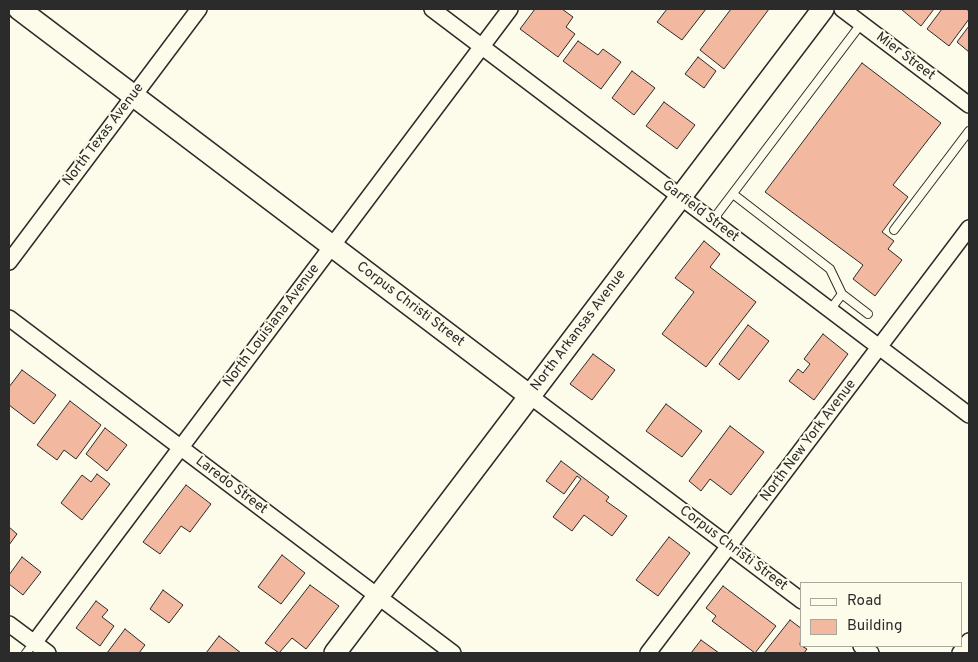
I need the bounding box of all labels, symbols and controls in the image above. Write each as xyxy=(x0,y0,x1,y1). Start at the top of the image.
street label: Mier Street xyxy=(872,29,938,85)
street label: North Texas Avenue xyxy=(60,80,148,190)
street label: Garfield Street xyxy=(658,178,742,246)
street label: Corpus Christi Street xyxy=(353,259,467,351)
street label: North Louisiana Avenue xyxy=(220,261,324,391)
street label: North Arkansas Avenue xyxy=(528,267,630,395)
street label: North New York Avenue xyxy=(758,377,860,505)
street label: Laredo Street xyxy=(192,453,270,519)
street label: Corpus Christi Street xyxy=(676,503,790,595)
legend xyxy=(800,582,963,647)
text: Road xyxy=(847,592,882,611)
text: Building xyxy=(847,617,902,636)

